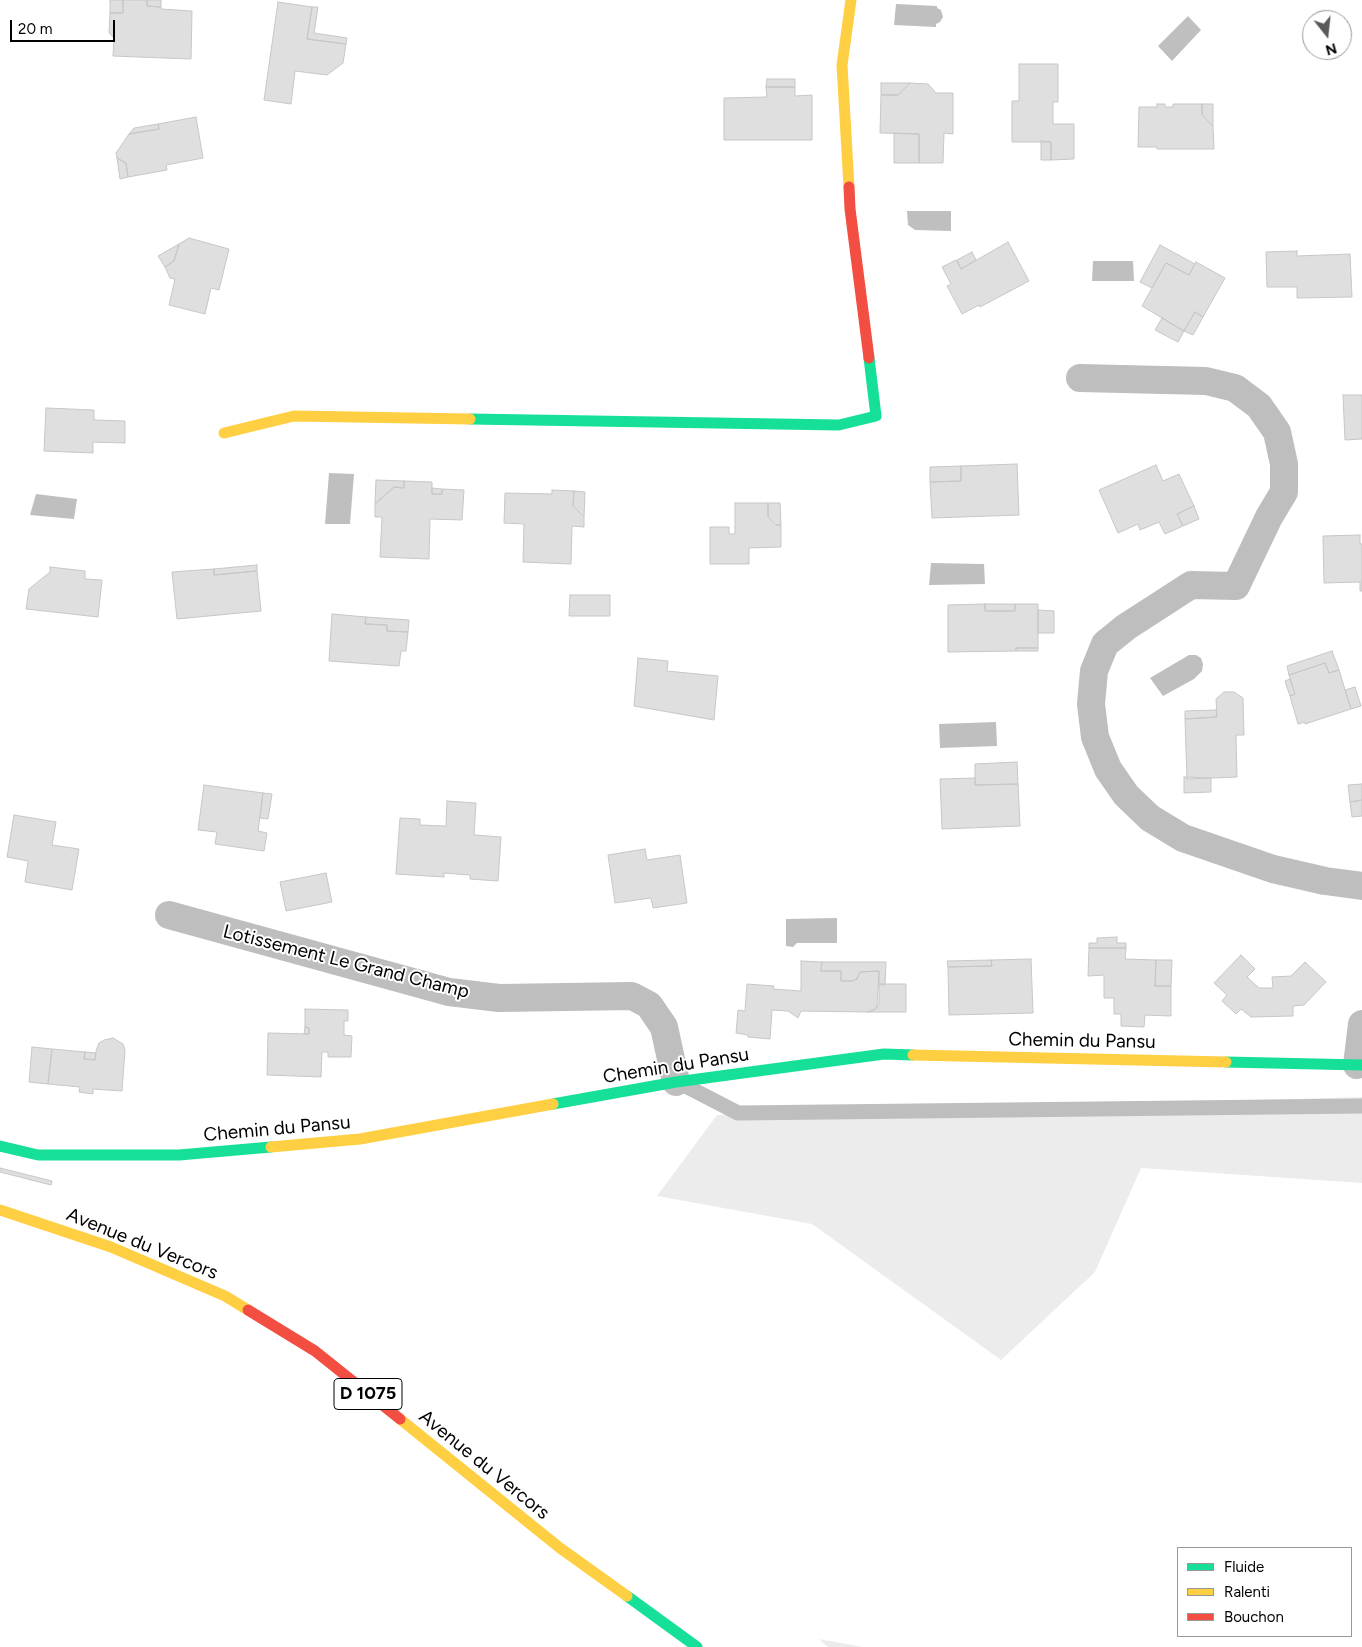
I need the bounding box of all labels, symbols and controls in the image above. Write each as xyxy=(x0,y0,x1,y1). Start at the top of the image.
scale bar xyxy=(12,10,118,42)
north arrow xyxy=(1302,10,1352,60)
text: 20 m xyxy=(18,20,52,38)
text: N xyxy=(1323,39,1339,59)
street label: Lotissement Le Grand Champ xyxy=(221,920,471,1004)
street label: Chemin du Pansu xyxy=(1008,1028,1156,1054)
street label: Chemin du Pansu xyxy=(601,1043,751,1089)
street label: Chemin du Pansu xyxy=(203,1111,351,1147)
street label: Avenue du Vercors xyxy=(63,1203,221,1285)
road number: D 1075 xyxy=(334,1378,402,1410)
street label: Avenue du Vercors xyxy=(414,1405,554,1525)
legend xyxy=(1177,1547,1352,1637)
text: Fluide xyxy=(1224,1558,1264,1576)
text: Ralenti xyxy=(1224,1583,1270,1601)
text: Bouchon xyxy=(1224,1608,1284,1626)

